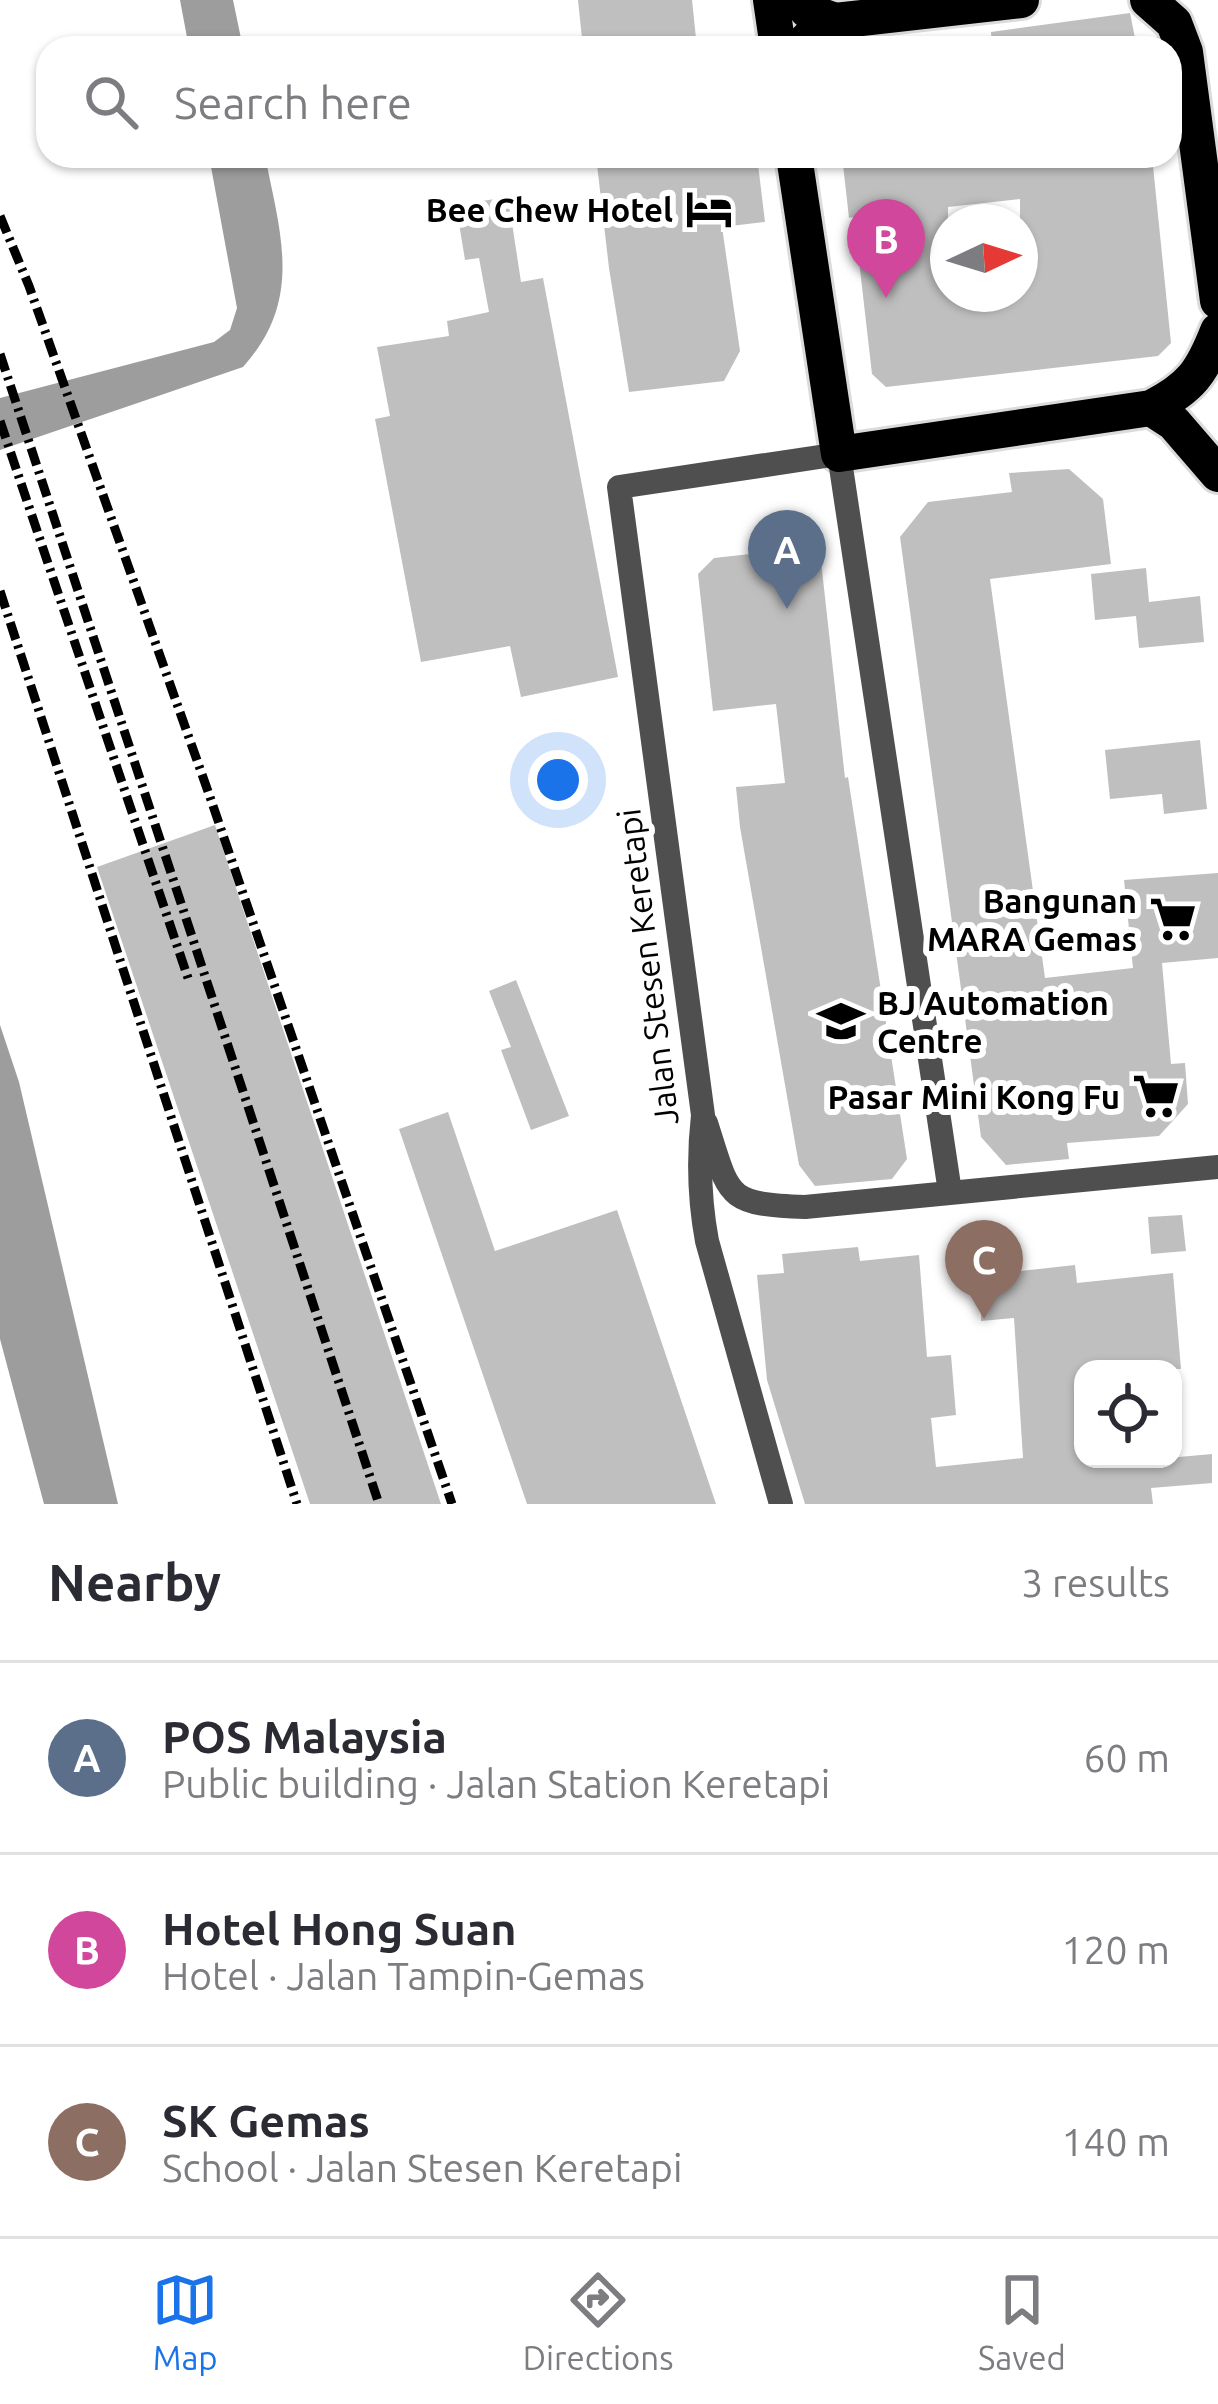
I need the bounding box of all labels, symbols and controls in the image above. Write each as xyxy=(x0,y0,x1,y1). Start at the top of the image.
search box xyxy=(36,36,1182,168)
icon: search xyxy=(78,69,144,135)
text: Search here xyxy=(174,77,412,128)
hotel icon: Bee Chew Hotel xyxy=(684,184,734,234)
place label: Bee Chew Hotel xyxy=(426,191,673,228)
pin: B xyxy=(847,199,925,298)
north arrow xyxy=(930,204,1038,312)
pin: A xyxy=(748,510,826,609)
your location xyxy=(528,750,588,810)
street label: Jalan Stesen Keretapi xyxy=(609,807,685,1127)
place label: Bangunan MARA Gemas xyxy=(927,882,1137,957)
supermarket icon: Bangunan MARA Gemas xyxy=(1148,894,1198,944)
place label: BJ Automation Centre xyxy=(877,984,1109,1059)
school or university icon: BJ Automation Centre xyxy=(816,996,866,1046)
supermarket icon: Pasar Mini Kong Fu xyxy=(1131,1071,1181,1121)
place label: Pasar Mini Kong Fu xyxy=(828,1078,1120,1115)
pin: C xyxy=(945,1220,1023,1319)
map controls xyxy=(1074,1360,1182,1468)
button: locate xyxy=(1074,1360,1182,1468)
text: Nearby xyxy=(48,1553,221,1611)
text: 3 results xyxy=(1021,1561,1170,1604)
text: POS Malaysia xyxy=(162,1711,447,1762)
text: A xyxy=(73,1736,101,1779)
text: 60 m xyxy=(1083,1736,1170,1779)
text: Public building · Jalan Station Keretapi xyxy=(162,1762,830,1805)
text: Hotel Hong Suan xyxy=(162,1903,517,1954)
text: B xyxy=(74,1928,100,1971)
text: 120 m xyxy=(1061,1928,1170,1971)
text: Hotel · Jalan Tampin-Gemas xyxy=(162,1954,645,1997)
text: SK Gemas xyxy=(162,2095,370,2146)
text: C xyxy=(75,2120,99,2163)
text: 140 m xyxy=(1061,2120,1170,2163)
text: School · Jalan Stesen Keretapi xyxy=(162,2146,682,2189)
tab: Map xyxy=(152,2267,218,2376)
tab: Directions xyxy=(523,2267,673,2376)
tab: Saved xyxy=(978,2267,1066,2376)

